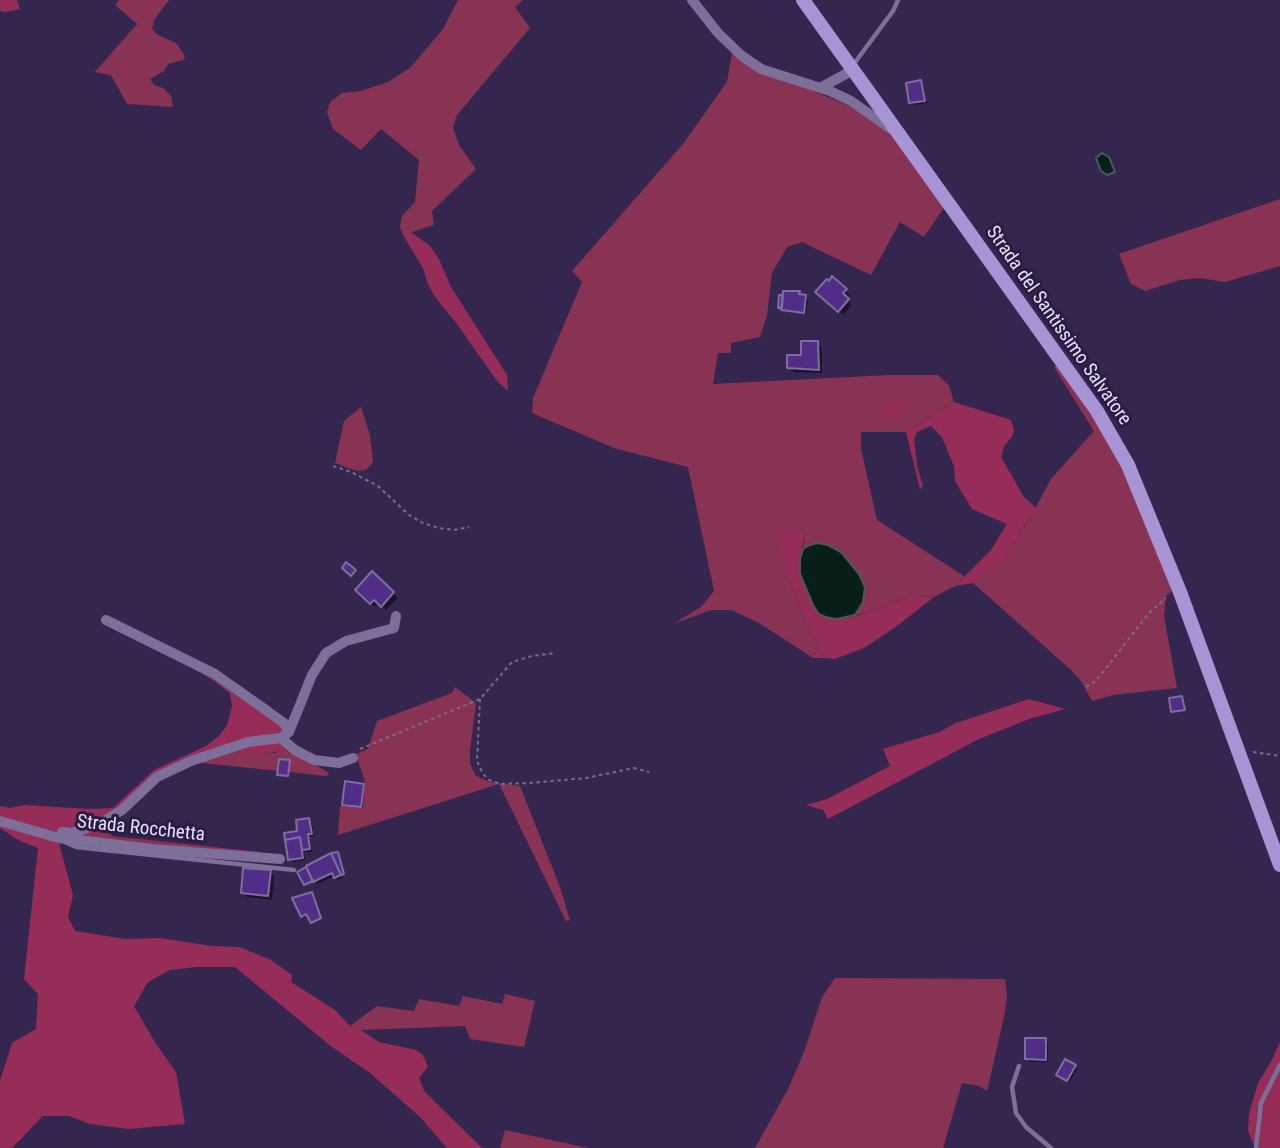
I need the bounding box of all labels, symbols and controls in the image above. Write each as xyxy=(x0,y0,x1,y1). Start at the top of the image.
street label: Strada del Santissimo Salvatore xyxy=(980,222,1136,430)
street label: Strada Rocchetta xyxy=(76,811,206,847)

